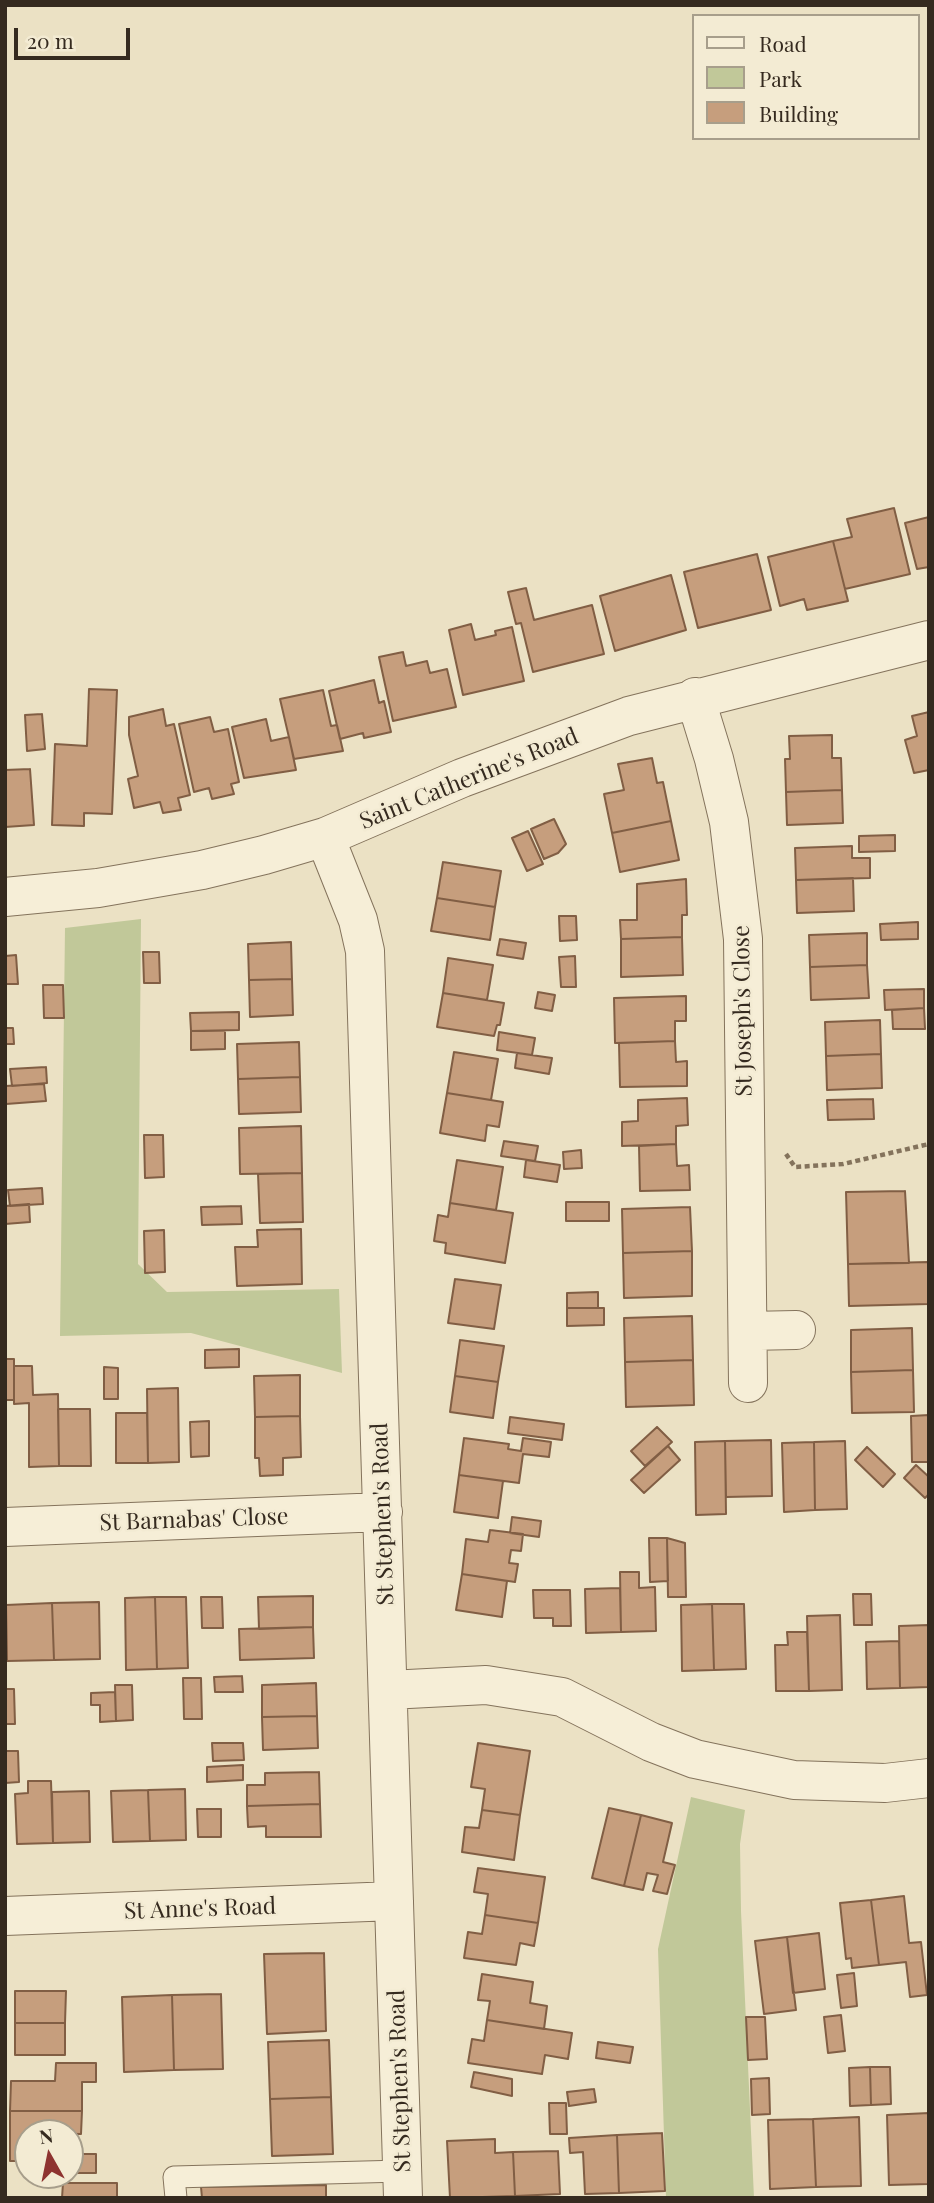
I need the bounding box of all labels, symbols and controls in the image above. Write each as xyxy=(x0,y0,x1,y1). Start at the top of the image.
scale bar xyxy=(18,14,133,58)
legend xyxy=(692,14,920,140)
text: 20 m xyxy=(27,26,74,54)
text: Road xyxy=(759,29,807,57)
text: Park xyxy=(759,64,802,92)
text: Building xyxy=(759,99,838,127)
street label: Saint Catherine's Road xyxy=(356,722,582,836)
street label: St Joseph's Close xyxy=(728,925,758,1097)
street label: St Stephen's Road xyxy=(366,1422,400,1606)
street label: St Barnabas' Close xyxy=(99,1503,289,1537)
street label: St Anne's Road xyxy=(123,1893,277,1925)
street label: St Stephen's Road xyxy=(383,1989,417,2173)
north arrow xyxy=(14,2119,84,2189)
text: N xyxy=(37,2121,55,2149)

